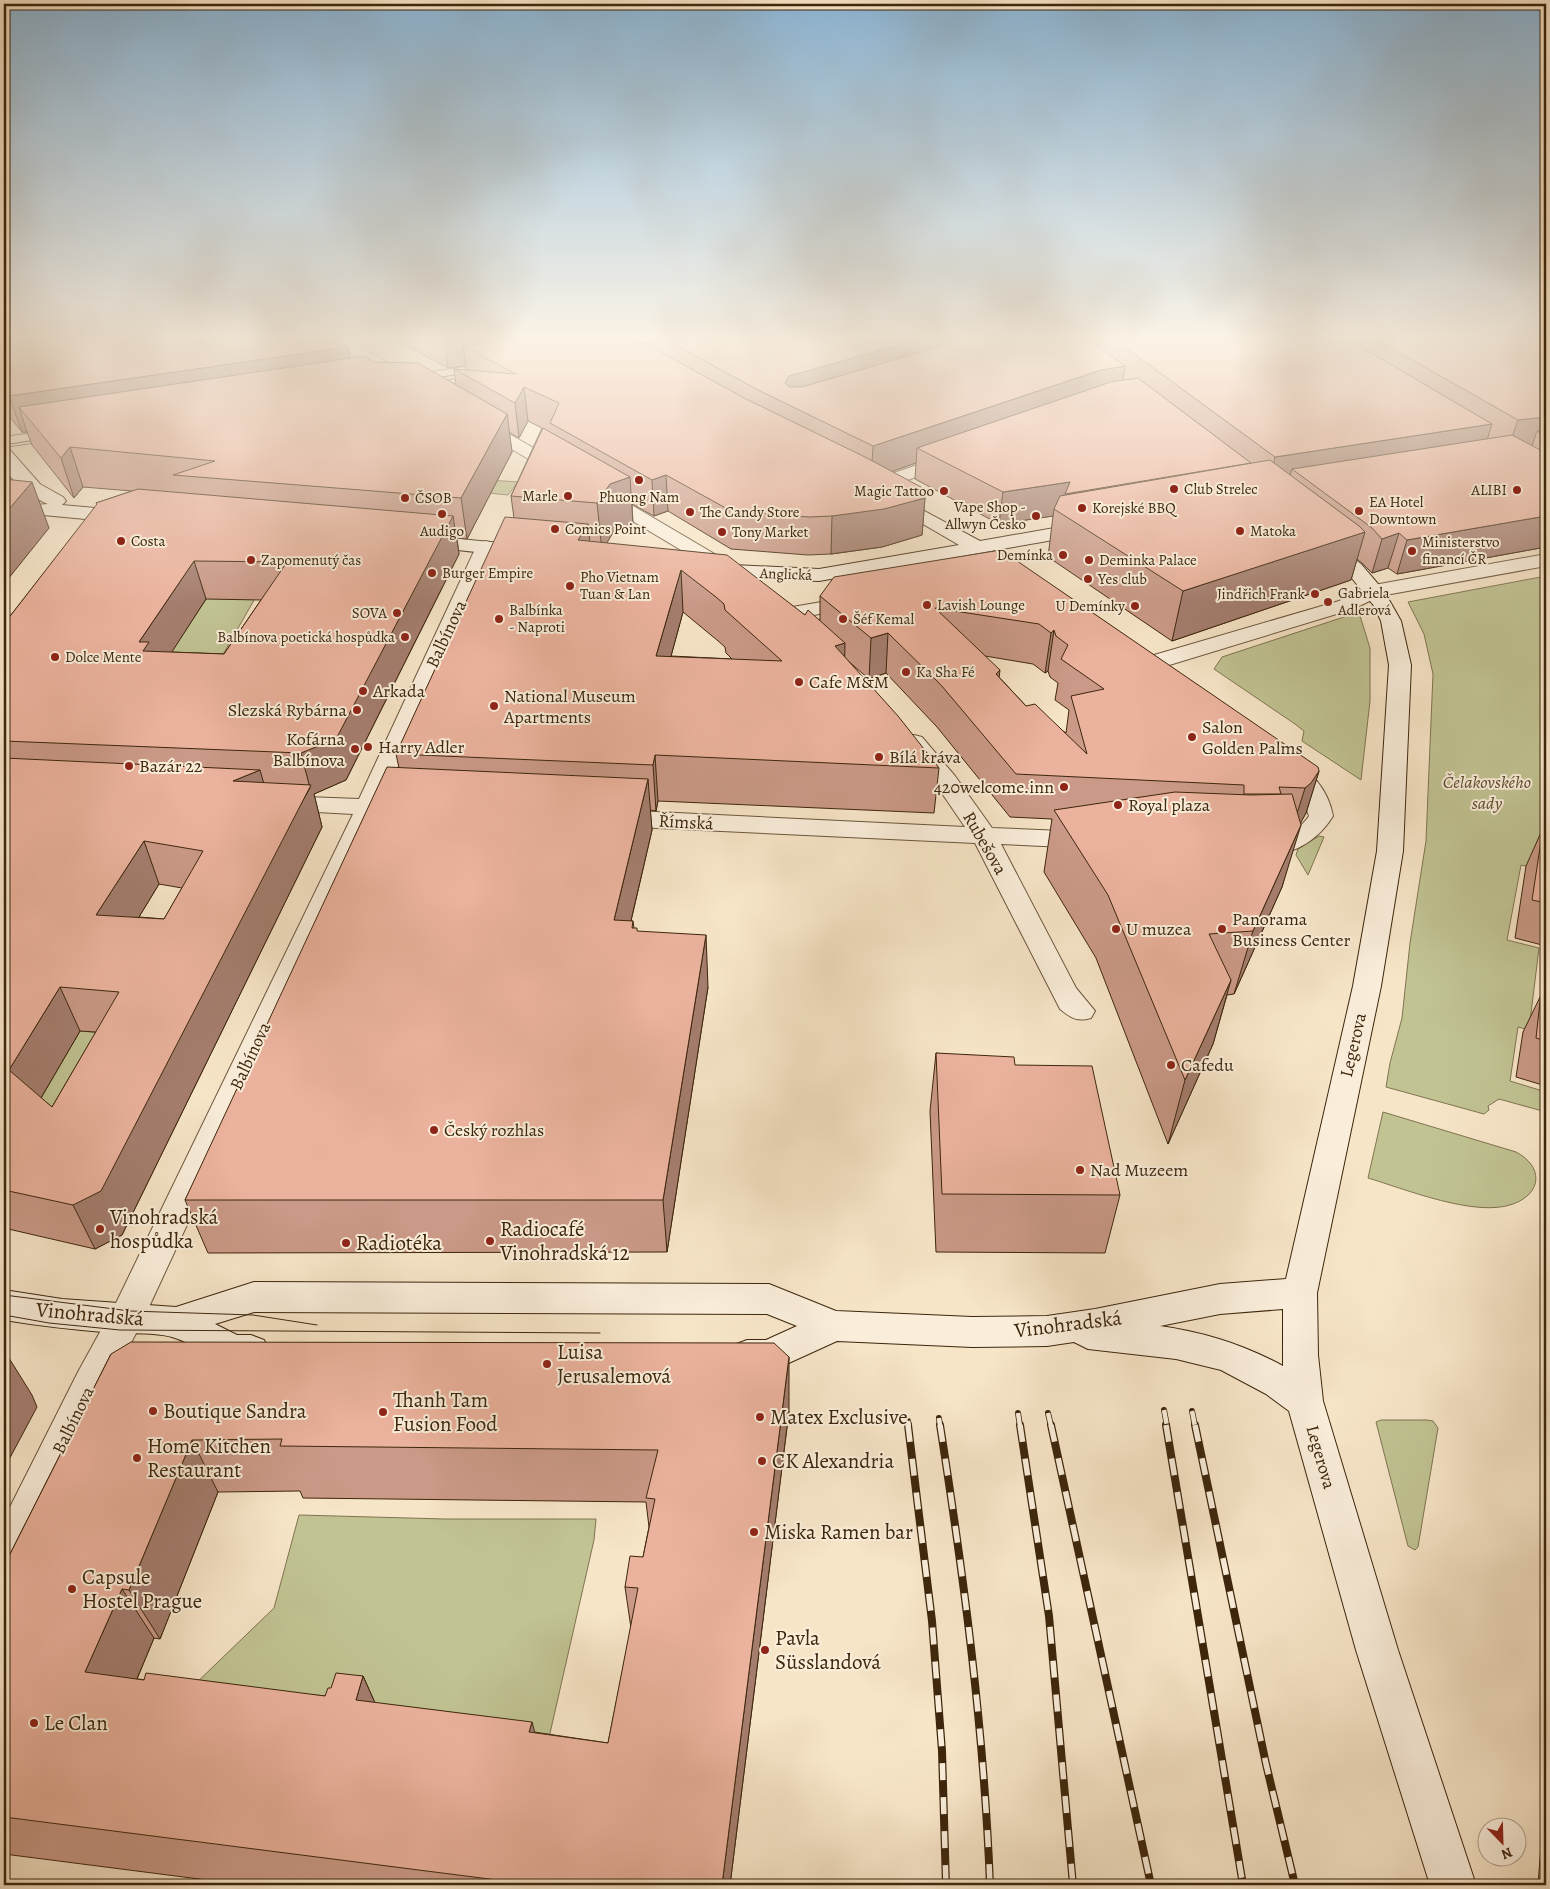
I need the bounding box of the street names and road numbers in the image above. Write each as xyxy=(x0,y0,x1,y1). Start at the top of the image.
street label: Anglická xyxy=(758,563,813,585)
street label: Balbínova xyxy=(420,596,472,672)
street label: Rubešova xyxy=(957,807,1013,880)
street label: Římská xyxy=(658,809,715,835)
street label: Legerova xyxy=(1334,1010,1372,1080)
street label: Balbínova xyxy=(224,1018,276,1094)
street label: Vinohradská xyxy=(34,1295,145,1333)
street label: Vinohradská xyxy=(1012,1303,1124,1345)
street label: Balbínova xyxy=(46,1382,100,1458)
street label: Legerova xyxy=(1300,1422,1342,1492)

